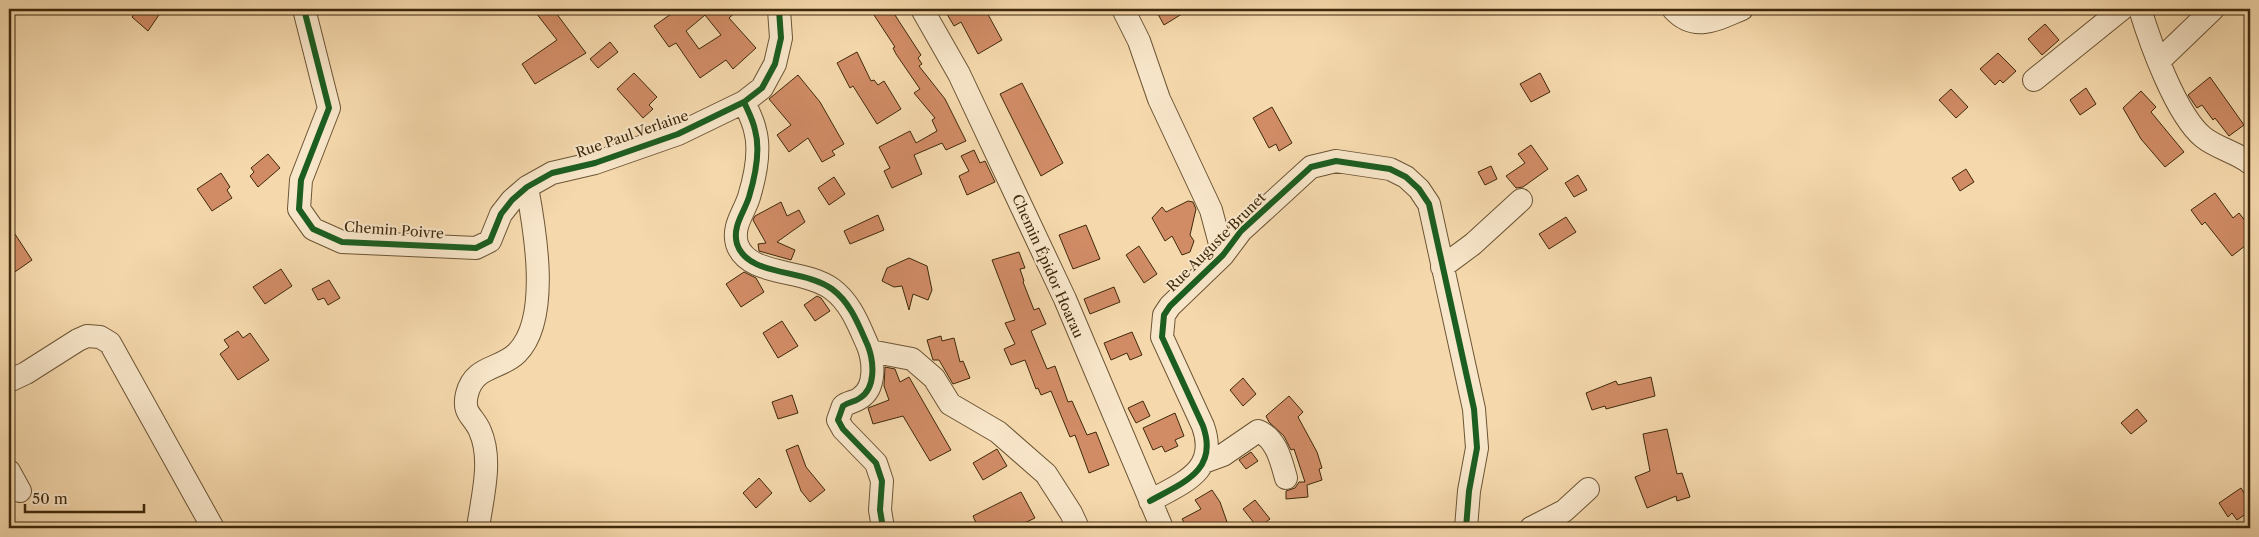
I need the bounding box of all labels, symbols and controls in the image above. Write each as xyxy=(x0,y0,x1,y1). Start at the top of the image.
street label: Rue Paul Verlaine xyxy=(573,106,691,162)
street label: Rue Auguste Brunet xyxy=(1163,189,1269,295)
street label: Chemin Épidor Hoarau xyxy=(1008,191,1088,341)
street label: Chemin Poivre xyxy=(344,218,445,242)
scale bar xyxy=(25,482,144,514)
text: 50 m xyxy=(32,489,68,508)

